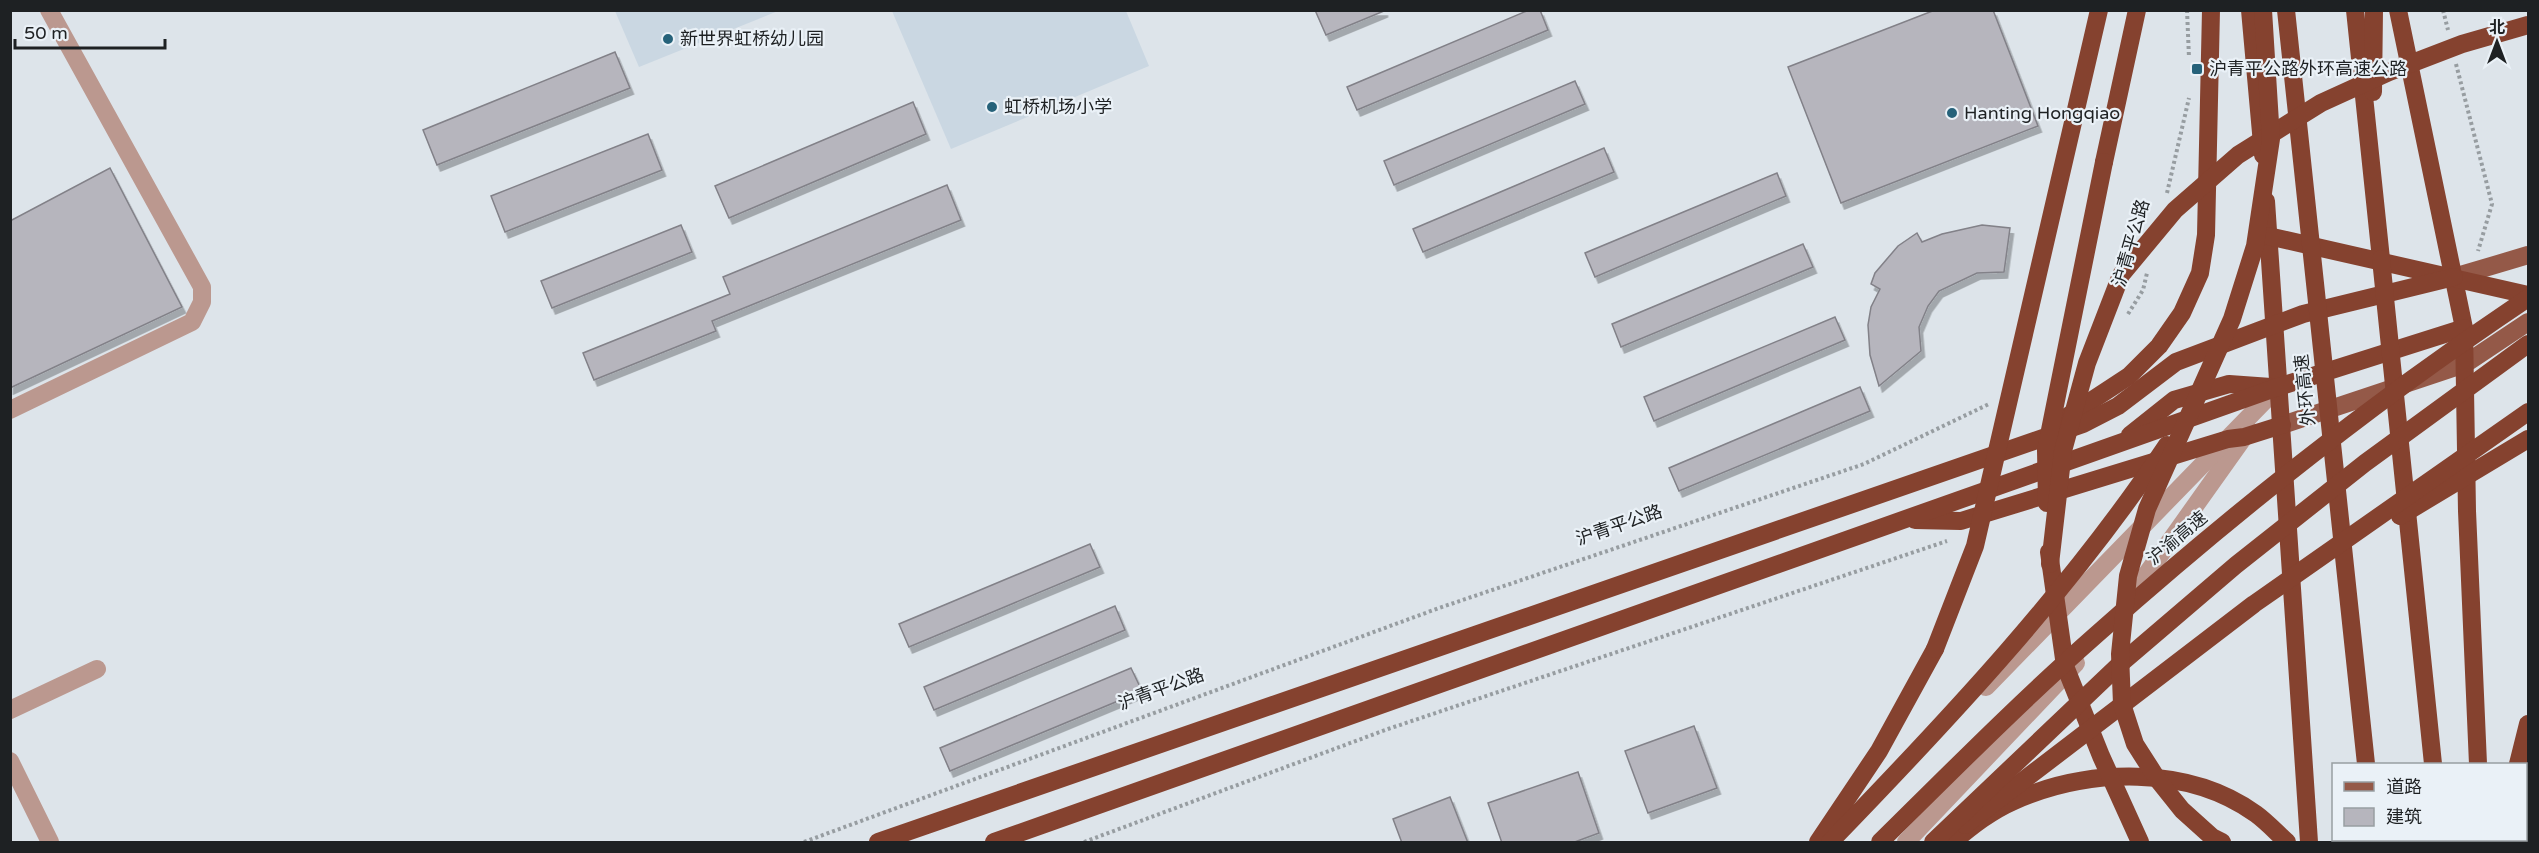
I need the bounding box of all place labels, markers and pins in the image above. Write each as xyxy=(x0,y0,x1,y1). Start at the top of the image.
place label: 新世界虹桥幼儿园 xyxy=(680,28,824,50)
marker: 新世界虹桥幼儿园 xyxy=(661,32,675,46)
place label: 沪青平公路外环高速公路 xyxy=(2209,58,2407,80)
marker: 沪青平公路外环高速公路 xyxy=(2190,62,2204,76)
place label: 虹桥机场小学 xyxy=(1004,96,1112,118)
marker: 虹桥机场小学 xyxy=(985,100,999,114)
place label: Hanting Hongqiao xyxy=(1964,102,2120,124)
marker: Hanting Hongqiao xyxy=(1945,106,1959,120)

